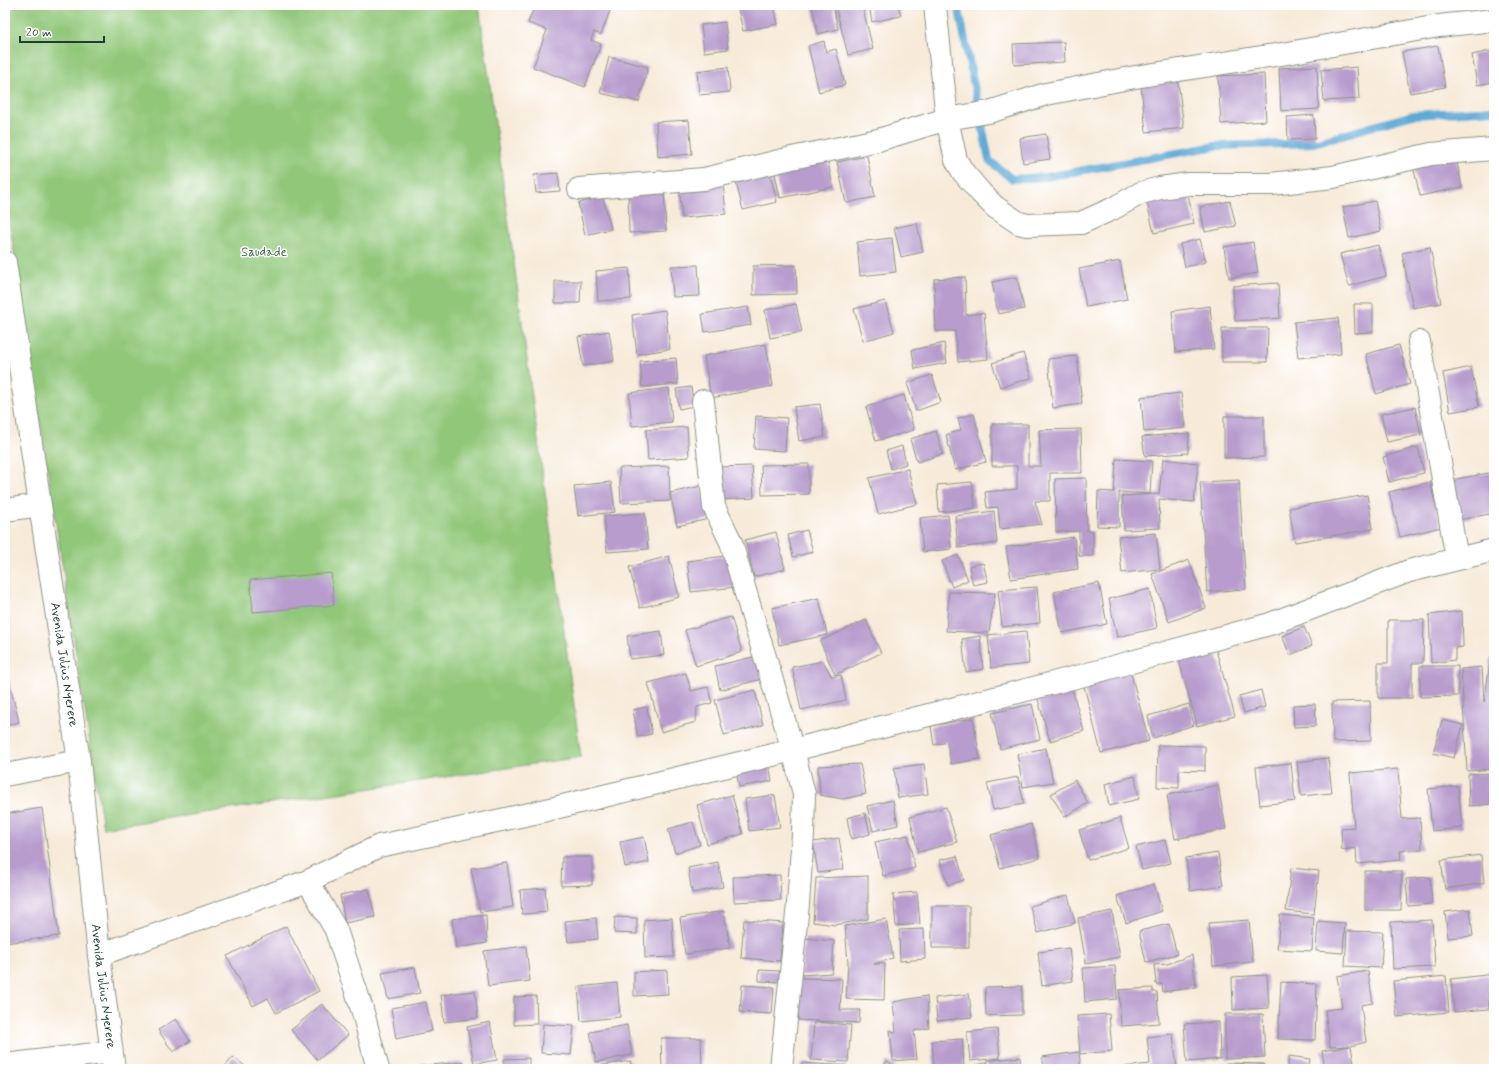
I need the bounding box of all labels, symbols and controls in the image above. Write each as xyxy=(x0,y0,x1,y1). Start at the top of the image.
scale bar xyxy=(20,18,104,44)
text: 20 m xyxy=(26,25,52,41)
park label: Saudade xyxy=(241,244,287,261)
street label: Avenida Julius Nyerere xyxy=(46,601,82,728)
street label: Avenida Julius Nyerere xyxy=(87,923,120,1050)

